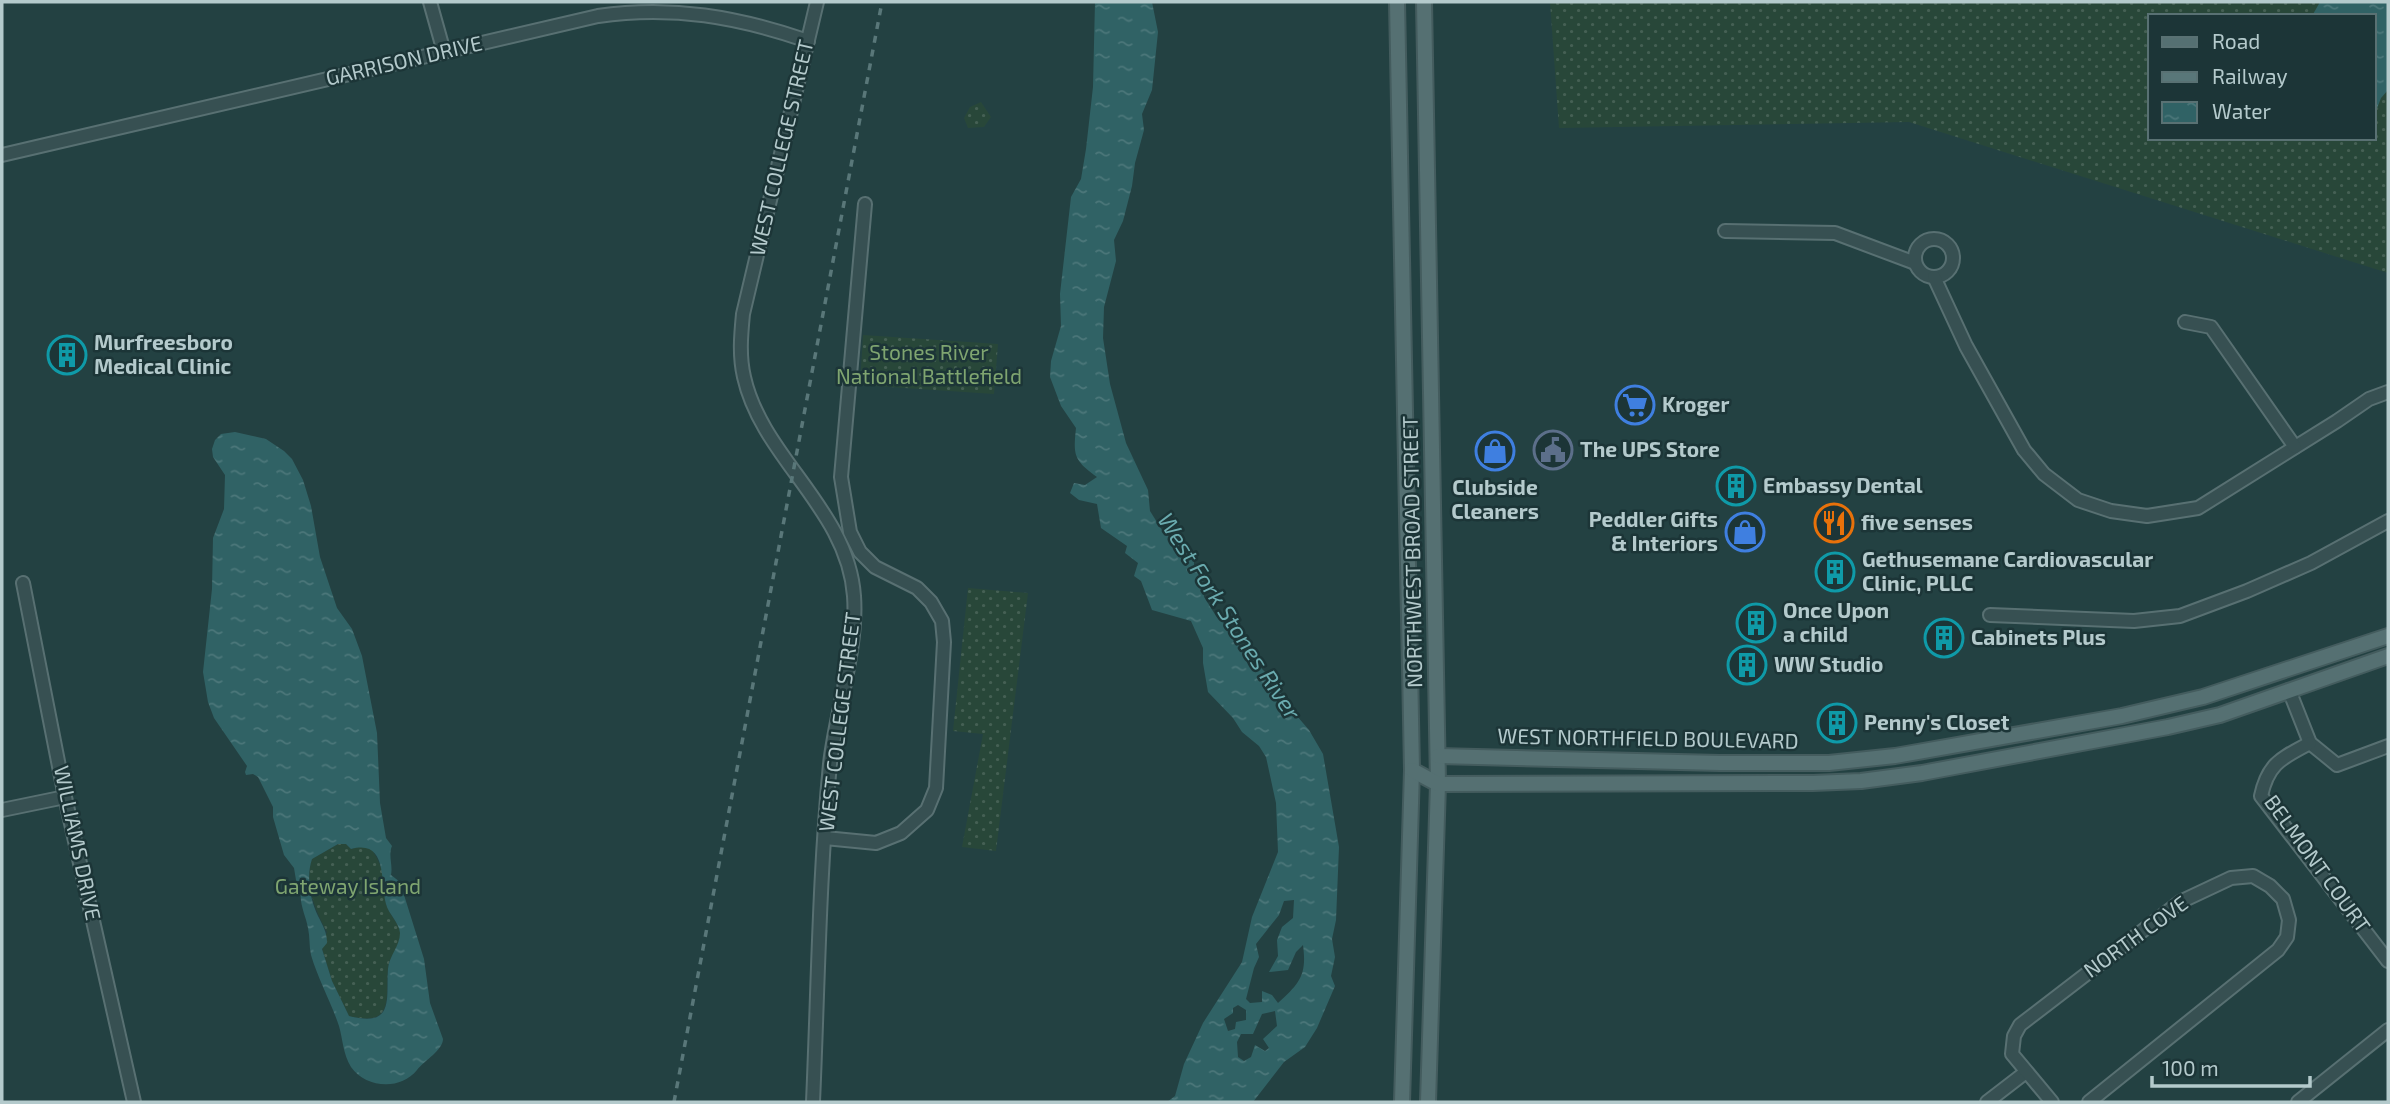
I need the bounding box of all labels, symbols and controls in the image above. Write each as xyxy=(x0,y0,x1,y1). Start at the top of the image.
legend xyxy=(2148,14,2376,140)
text: Road xyxy=(2212,28,2260,53)
street label: GARRISON DRIVE xyxy=(323,29,484,90)
street label: WEST COLLEGE STREET xyxy=(743,37,818,258)
text: Railway xyxy=(2212,63,2288,88)
text: Water xyxy=(2212,98,2271,123)
place label: Murfreesboro Medical Clinic xyxy=(94,329,233,378)
building icon: Murfreesboro Medical Clinic xyxy=(46,334,88,376)
park label: Stones River National Battlefield xyxy=(836,339,1022,388)
supermarket icon: Kroger xyxy=(1614,384,1656,426)
place label: Kroger xyxy=(1662,391,1729,416)
street label: NORTHWEST BROAD STREET xyxy=(1397,416,1426,688)
public building icon: The UPS Store xyxy=(1532,429,1574,471)
shop icon: Clubside Cleaners xyxy=(1474,430,1516,472)
place label: The UPS Store xyxy=(1580,436,1720,461)
building icon: Embassy Dental xyxy=(1715,465,1757,507)
place label: Embassy Dental xyxy=(1763,472,1923,498)
place label: Clubside Cleaners xyxy=(1451,474,1539,523)
restaurant icon: five senses xyxy=(1813,502,1855,544)
place label: Peddler Gifts & Interiors xyxy=(1589,506,1718,555)
water label: West Fork Stones River xyxy=(1153,507,1308,725)
place label: five senses xyxy=(1861,509,1973,534)
shop icon: Peddler Gifts & Interiors xyxy=(1724,511,1766,553)
place label: Gethusemane Cardiovascular Clinic, PLLC xyxy=(1862,546,2153,595)
building icon: Gethusemane Cardiovascular Clinic, PLLC xyxy=(1814,551,1856,593)
place label: Once Upon a child xyxy=(1783,597,1889,646)
building icon: Once Upon a child xyxy=(1735,602,1777,644)
street label: WEST COLLEGE STREET xyxy=(813,611,864,833)
building icon: Cabinets Plus xyxy=(1923,617,1965,659)
place label: Cabinets Plus xyxy=(1971,624,2106,649)
building icon: WW Studio xyxy=(1726,644,1768,686)
place label: WW Studio xyxy=(1774,651,1883,676)
building icon: Penny's Closet xyxy=(1816,702,1858,744)
place label: Penny's Closet xyxy=(1864,709,2010,735)
street label: WEST NORTHFIELD BOULEVARD xyxy=(1497,722,1799,753)
street label: WILLIAMS DRIVE xyxy=(50,763,107,922)
street label: BELMONT COURT xyxy=(2260,789,2377,937)
park label: Gateway Island xyxy=(275,873,421,898)
street label: NORTH COVE xyxy=(2078,890,2192,982)
scale bar xyxy=(2152,1044,2310,1088)
text: 100 m xyxy=(2162,1055,2219,1080)

